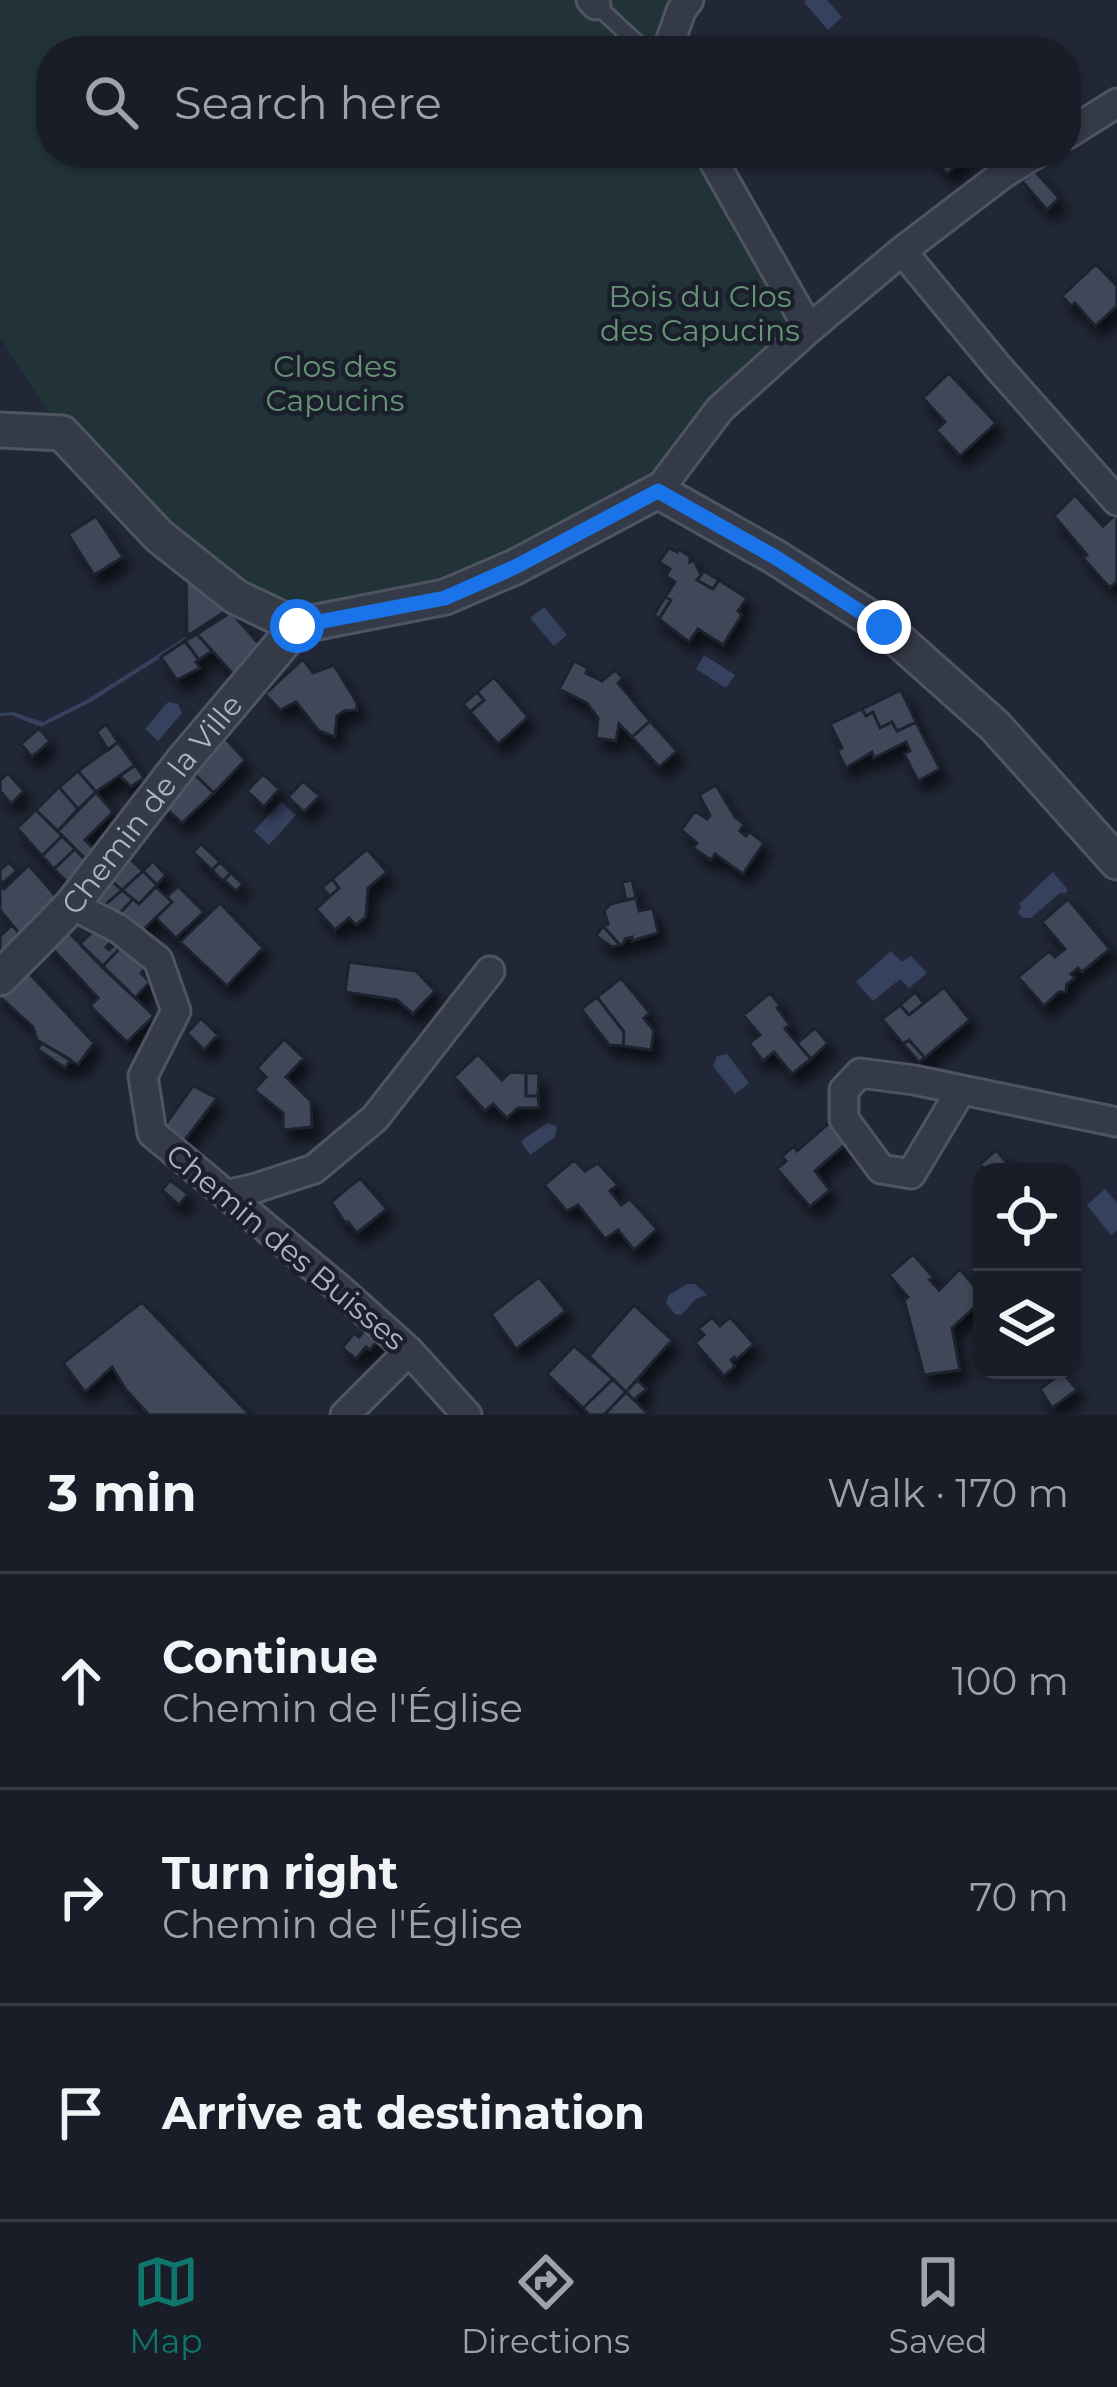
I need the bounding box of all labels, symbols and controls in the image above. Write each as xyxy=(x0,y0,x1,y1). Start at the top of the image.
search box xyxy=(36,36,1081,168)
icon: search xyxy=(78,69,144,135)
text: Search here xyxy=(174,75,442,130)
park label: Bois du Clos des Capucins xyxy=(600,278,800,349)
park label: Clos des Capucins xyxy=(266,348,404,419)
route start xyxy=(270,599,324,653)
route end xyxy=(857,600,911,654)
street label: Chemin de la Ville xyxy=(53,686,250,922)
street label: Chemin des Buisses xyxy=(159,1136,413,1358)
map controls xyxy=(973,1163,1081,1379)
button: locate xyxy=(973,1163,1081,1271)
button: layers xyxy=(973,1271,1081,1379)
text: 3 min xyxy=(48,1462,197,1524)
text: Walk · 170 m xyxy=(827,1469,1069,1517)
text: Continue xyxy=(162,1629,378,1684)
icon: ahead xyxy=(48,1648,114,1714)
text: 100 m xyxy=(952,1657,1069,1705)
text: Chemin de l'Église xyxy=(162,1684,523,1732)
text: Turn right xyxy=(162,1845,398,1900)
icon: right xyxy=(48,1864,114,1930)
text: 70 m xyxy=(969,1873,1069,1921)
text: Chemin de l'Église xyxy=(162,1900,523,1948)
icon: arrive xyxy=(48,2080,114,2146)
text: Arrive at destination xyxy=(162,2085,645,2140)
tab: Map xyxy=(129,2249,203,2361)
tab: Directions xyxy=(461,2249,630,2361)
tab: Saved xyxy=(889,2249,988,2361)

